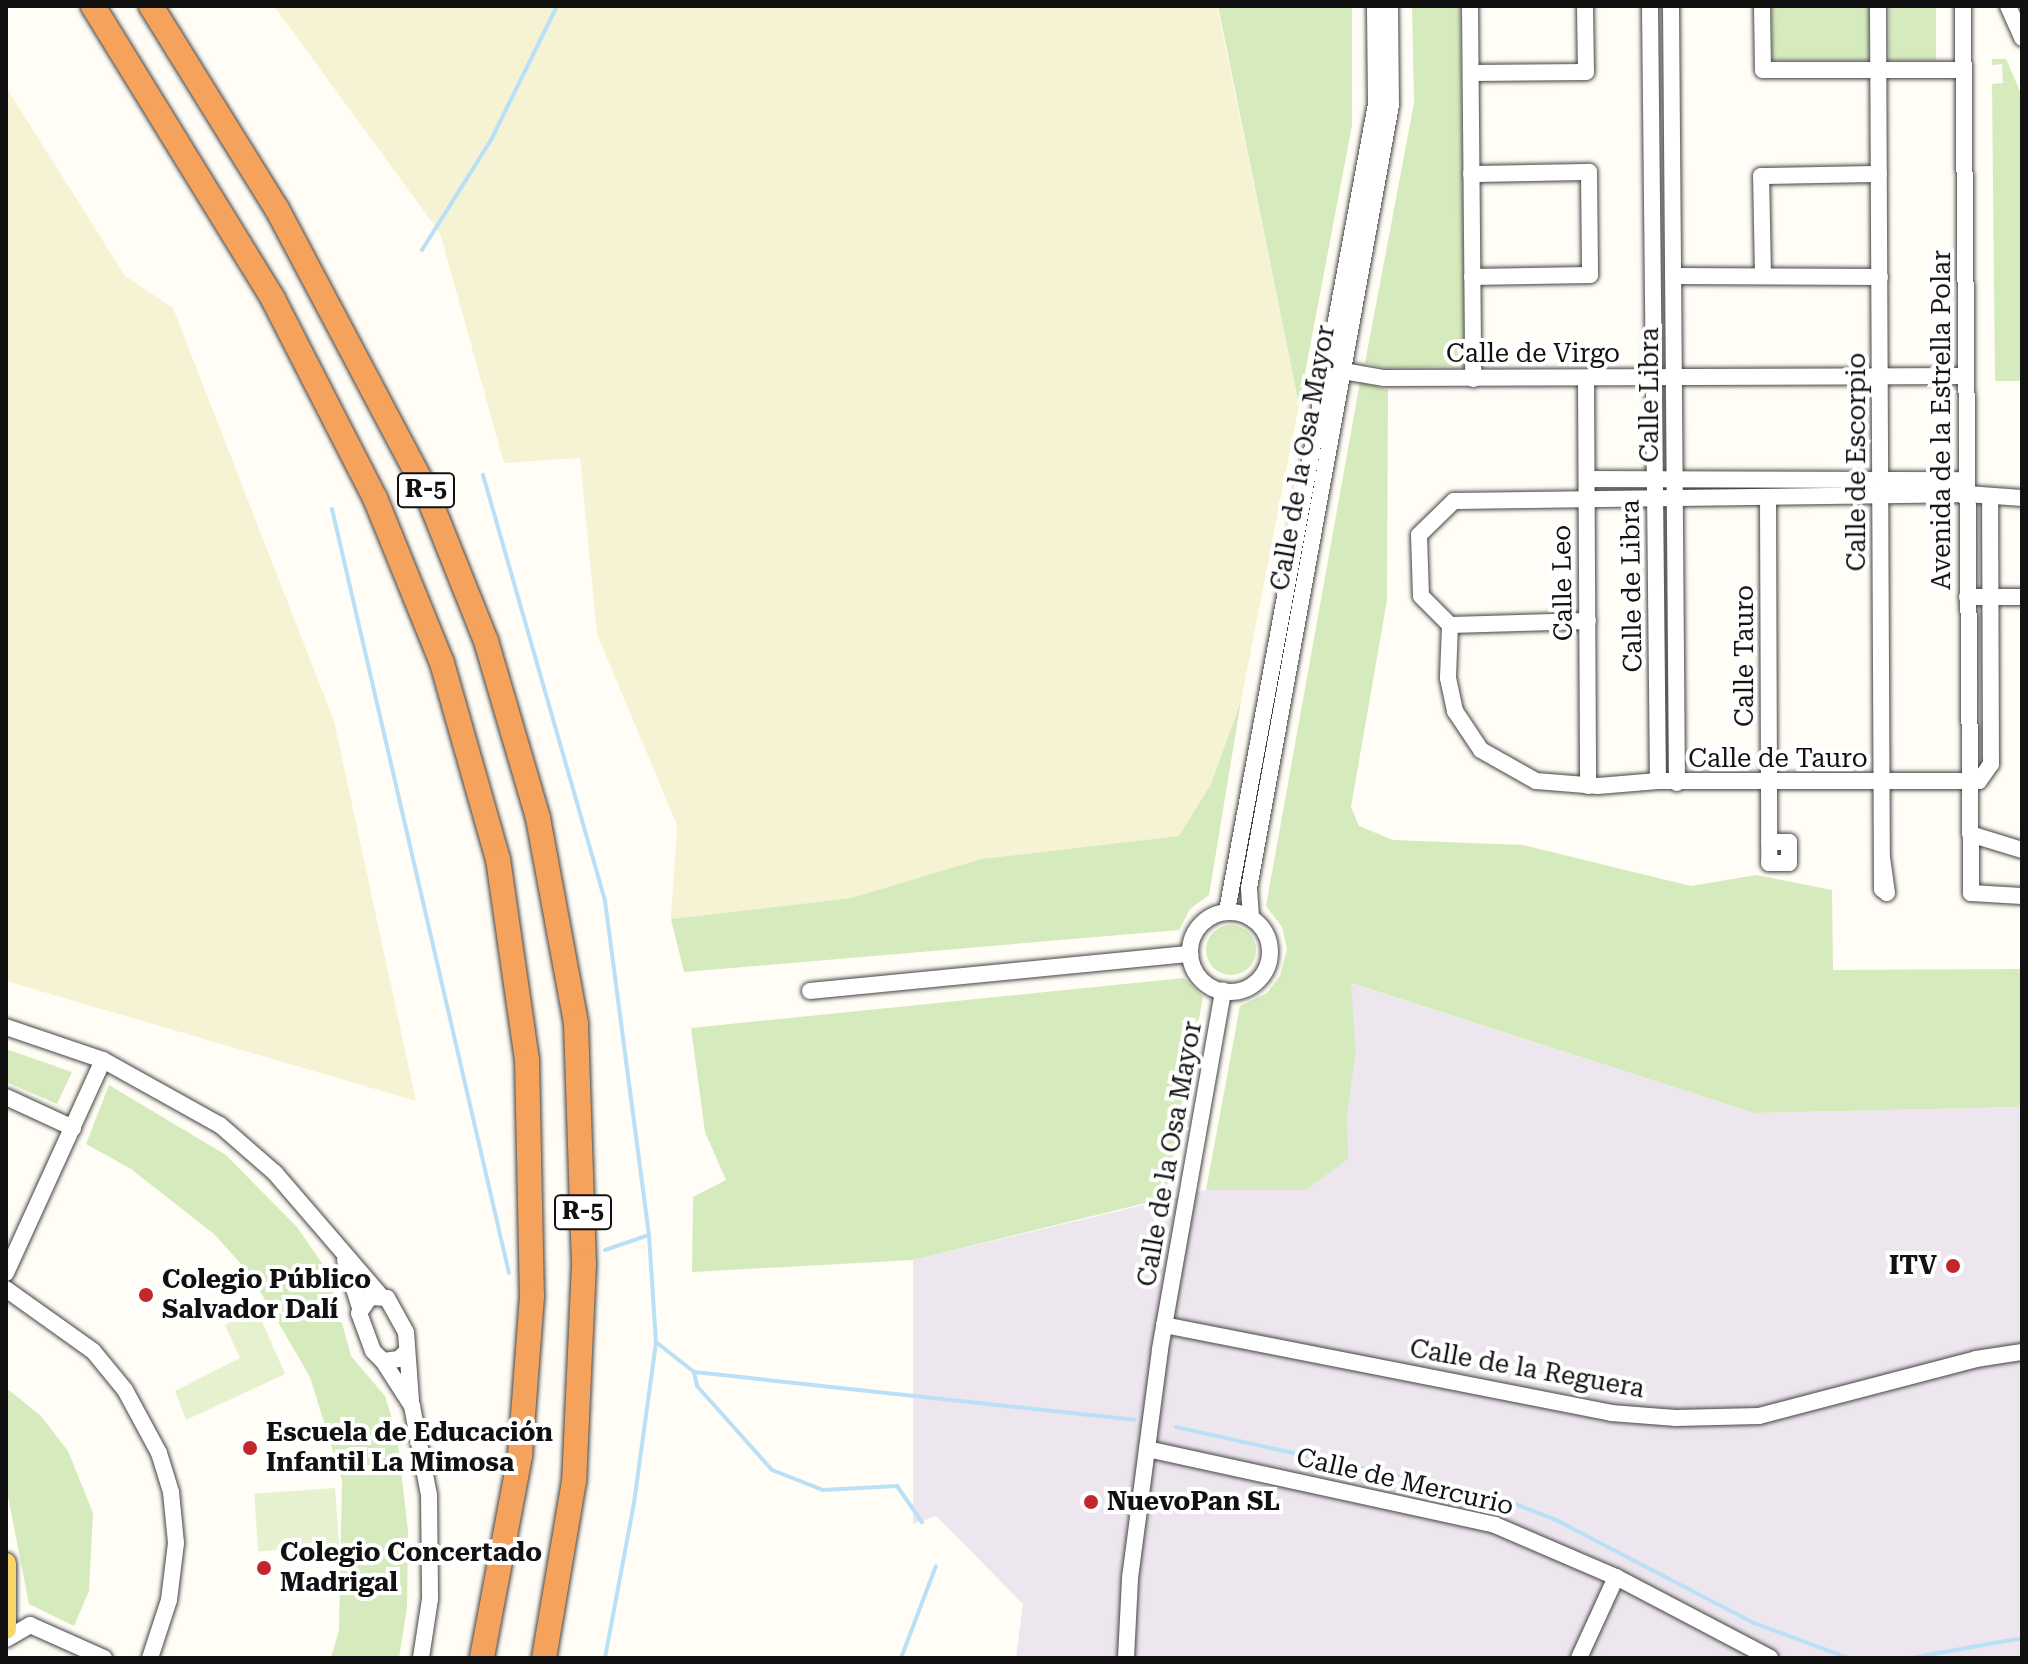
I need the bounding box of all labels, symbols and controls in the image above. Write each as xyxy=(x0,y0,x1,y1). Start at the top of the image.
street label: Avenida de la Estrella Polar xyxy=(1926,250,1958,590)
street label: Calle de la Osa Mayor xyxy=(1264,323,1342,593)
street label: Calle Libra xyxy=(1634,327,1666,463)
street label: Calle de Virgo xyxy=(1446,338,1620,370)
street label: Calle de Escorpio xyxy=(1841,353,1873,571)
road number: R-5 xyxy=(396,470,456,510)
street label: Calle de Libra xyxy=(1615,499,1649,673)
street label: Calle Leo xyxy=(1546,525,1580,641)
street label: Calle Tauro xyxy=(1729,585,1761,727)
street label: Calle de Tauro xyxy=(1688,743,1868,775)
street label: Calle de la Osa Mayor xyxy=(1131,1019,1209,1289)
road number: R-5 xyxy=(553,1192,613,1232)
place label: ITV xyxy=(1889,1250,1937,1282)
marker: ITV xyxy=(1944,1257,1962,1275)
place label: Colegio Público Salvador Dalí xyxy=(162,1264,371,1326)
marker: Colegio Público Salvador Dalí xyxy=(137,1286,155,1304)
street label: Calle de la Reguera xyxy=(1407,1333,1647,1405)
place label: Escuela de Educación Infantil La Mimosa xyxy=(266,1417,553,1478)
marker: Escuela de Educación Infantil La Mimosa xyxy=(241,1439,259,1457)
street label: Calle de Mercurio xyxy=(1293,1442,1517,1522)
place label: NuevoPan SL xyxy=(1107,1486,1280,1518)
marker: NuevoPan SL xyxy=(1082,1493,1100,1511)
place label: Colegio Concertado Madrigal xyxy=(280,1537,542,1598)
marker: Colegio Concertado Madrigal xyxy=(255,1559,273,1577)

